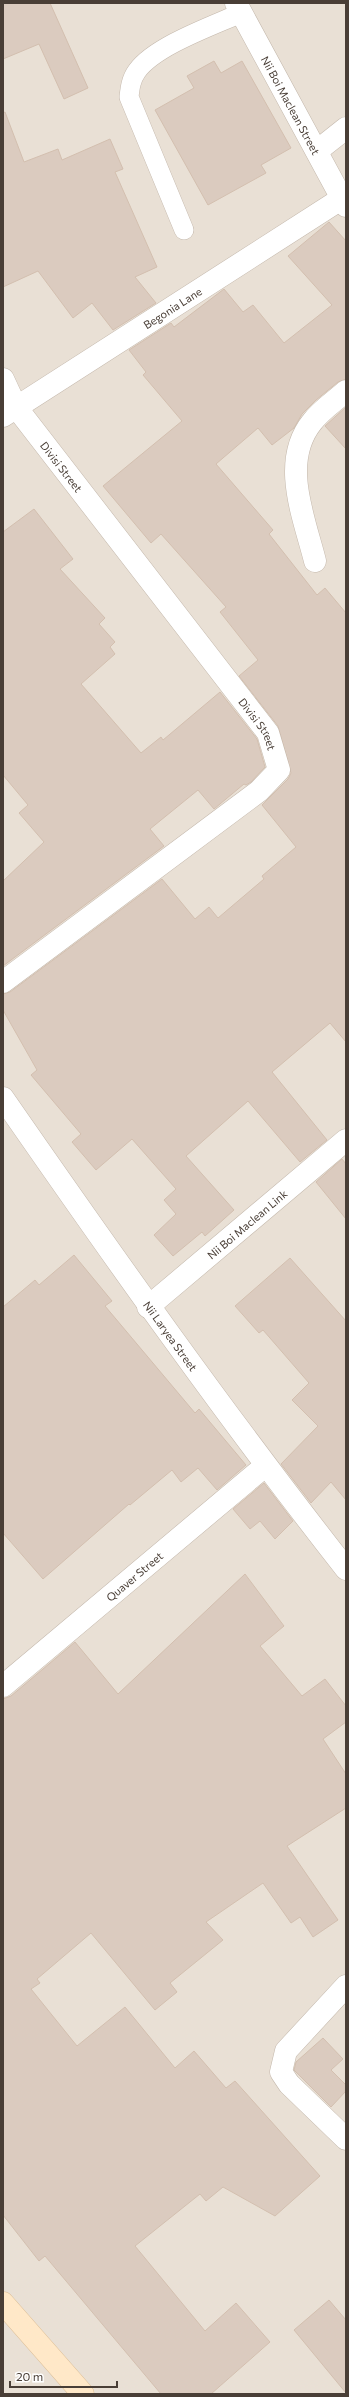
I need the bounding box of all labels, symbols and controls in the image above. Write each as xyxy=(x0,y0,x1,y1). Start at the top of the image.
street label: Nii Boi Maclean Street xyxy=(259,53,323,157)
street label: Begonia Lane xyxy=(141,284,204,331)
street label: Divisi Street xyxy=(38,439,86,495)
street label: Divisi Street xyxy=(236,695,279,752)
street label: Nii Boi Maclean Link xyxy=(204,1186,289,1261)
street label: Nii Laryea Street xyxy=(141,1298,201,1373)
street label: Quaver Street xyxy=(103,1548,165,1603)
scale bar xyxy=(10,2363,117,2389)
text: 20 m xyxy=(16,2369,43,2383)

